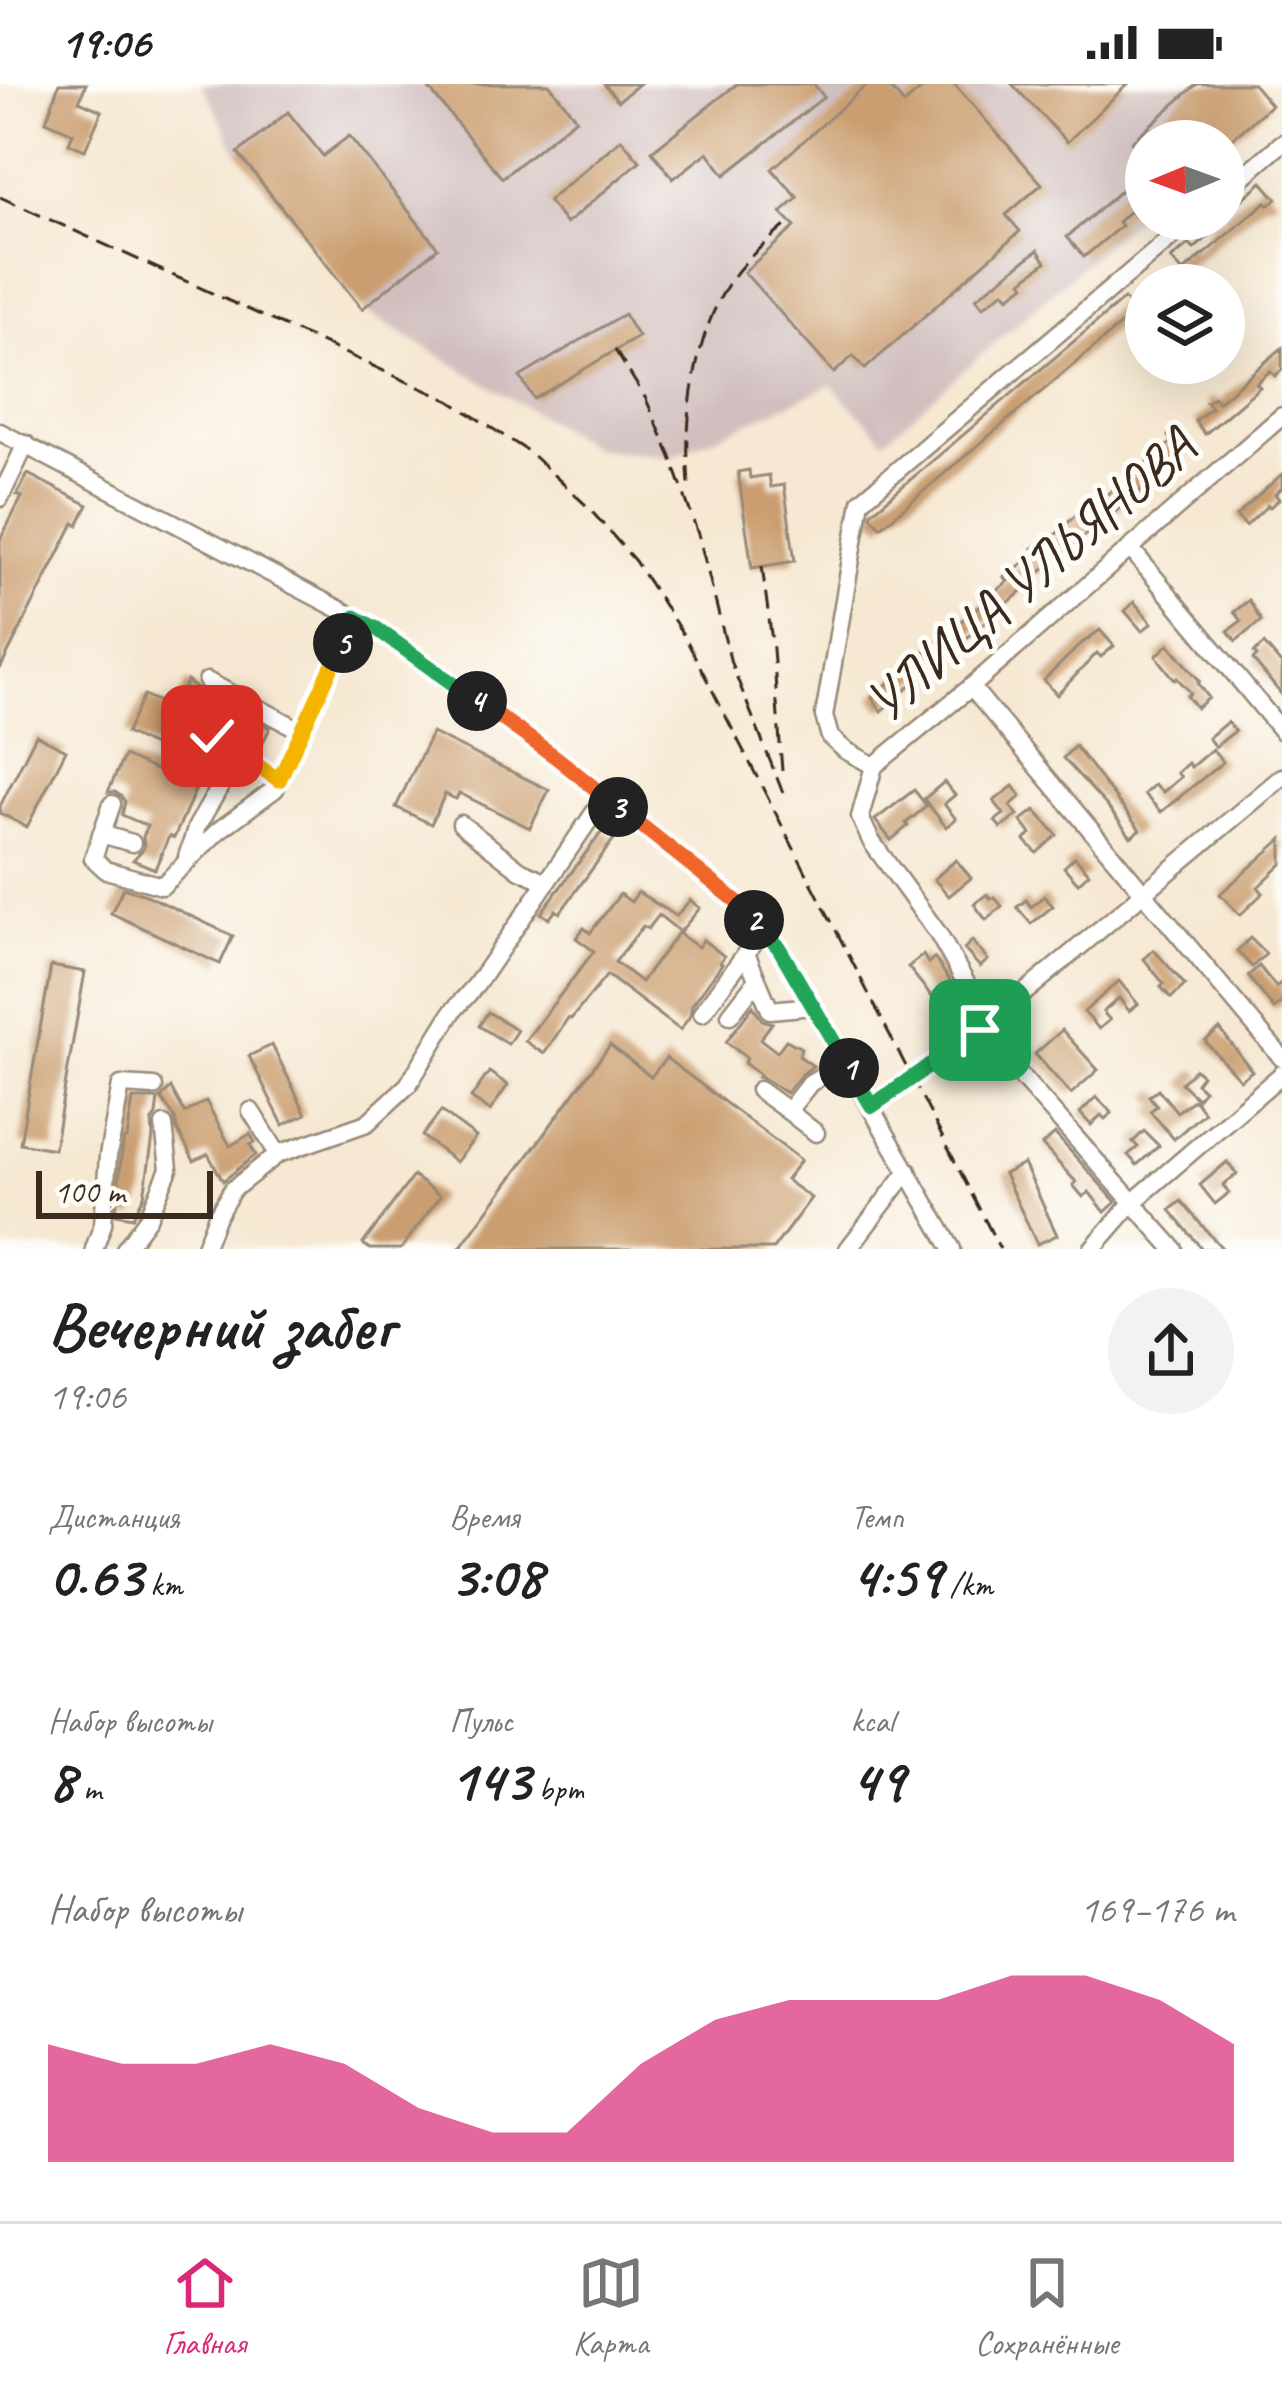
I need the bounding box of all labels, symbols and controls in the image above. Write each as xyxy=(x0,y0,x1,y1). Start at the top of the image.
text: 19:06 xyxy=(60,14,150,71)
north arrow xyxy=(1125,120,1245,240)
map controls xyxy=(1125,120,1245,384)
button: layers xyxy=(1125,264,1245,384)
street label: УЛИЦА УЛЬЯНОВА xyxy=(850,410,1211,738)
pin: 5 xyxy=(313,613,373,673)
text: 5 xyxy=(336,622,350,664)
pin: 4 xyxy=(447,671,507,731)
text: 4 xyxy=(470,680,484,722)
pin xyxy=(161,685,263,787)
icon: check xyxy=(179,703,245,769)
pin: 3 xyxy=(588,777,648,837)
text: 3 xyxy=(611,786,625,828)
pin: 2 xyxy=(724,890,784,950)
text: 2 xyxy=(747,899,761,941)
pin xyxy=(929,979,1031,1081)
icon: arrive xyxy=(947,997,1013,1063)
pin: 1 xyxy=(819,1038,879,1098)
text: 1 xyxy=(842,1047,856,1089)
scale bar xyxy=(36,1165,213,1218)
text: 100 m xyxy=(54,1171,125,1213)
text: Вечерний забег xyxy=(48,1285,393,1368)
button: share xyxy=(1108,1288,1234,1414)
text: 19:06 xyxy=(48,1372,126,1421)
text: Дистанция xyxy=(48,1496,180,1538)
text: Время xyxy=(449,1496,519,1538)
text: Темп xyxy=(851,1496,904,1538)
text: 0.63 xyxy=(48,1538,142,1614)
text: 3:08 xyxy=(449,1538,542,1614)
text: 4:59 xyxy=(851,1538,942,1614)
text: km xyxy=(142,1564,182,1606)
text: /km xyxy=(942,1564,993,1606)
text: Набор высоты xyxy=(48,1700,212,1742)
text: Пульс xyxy=(449,1700,513,1742)
text: kcal xyxy=(851,1700,894,1742)
text: 8 xyxy=(48,1742,75,1818)
text: 143 xyxy=(449,1742,530,1818)
text: 49 xyxy=(851,1742,904,1818)
text: m xyxy=(75,1768,101,1810)
text: bpm xyxy=(530,1768,584,1810)
text: Набор высоты xyxy=(48,1885,242,1934)
text: 169–176 m xyxy=(1080,1885,1234,1934)
tab: Главная xyxy=(163,2250,246,2364)
tab: Карта xyxy=(573,2250,648,2364)
tab: Сохранённые xyxy=(975,2250,1119,2364)

